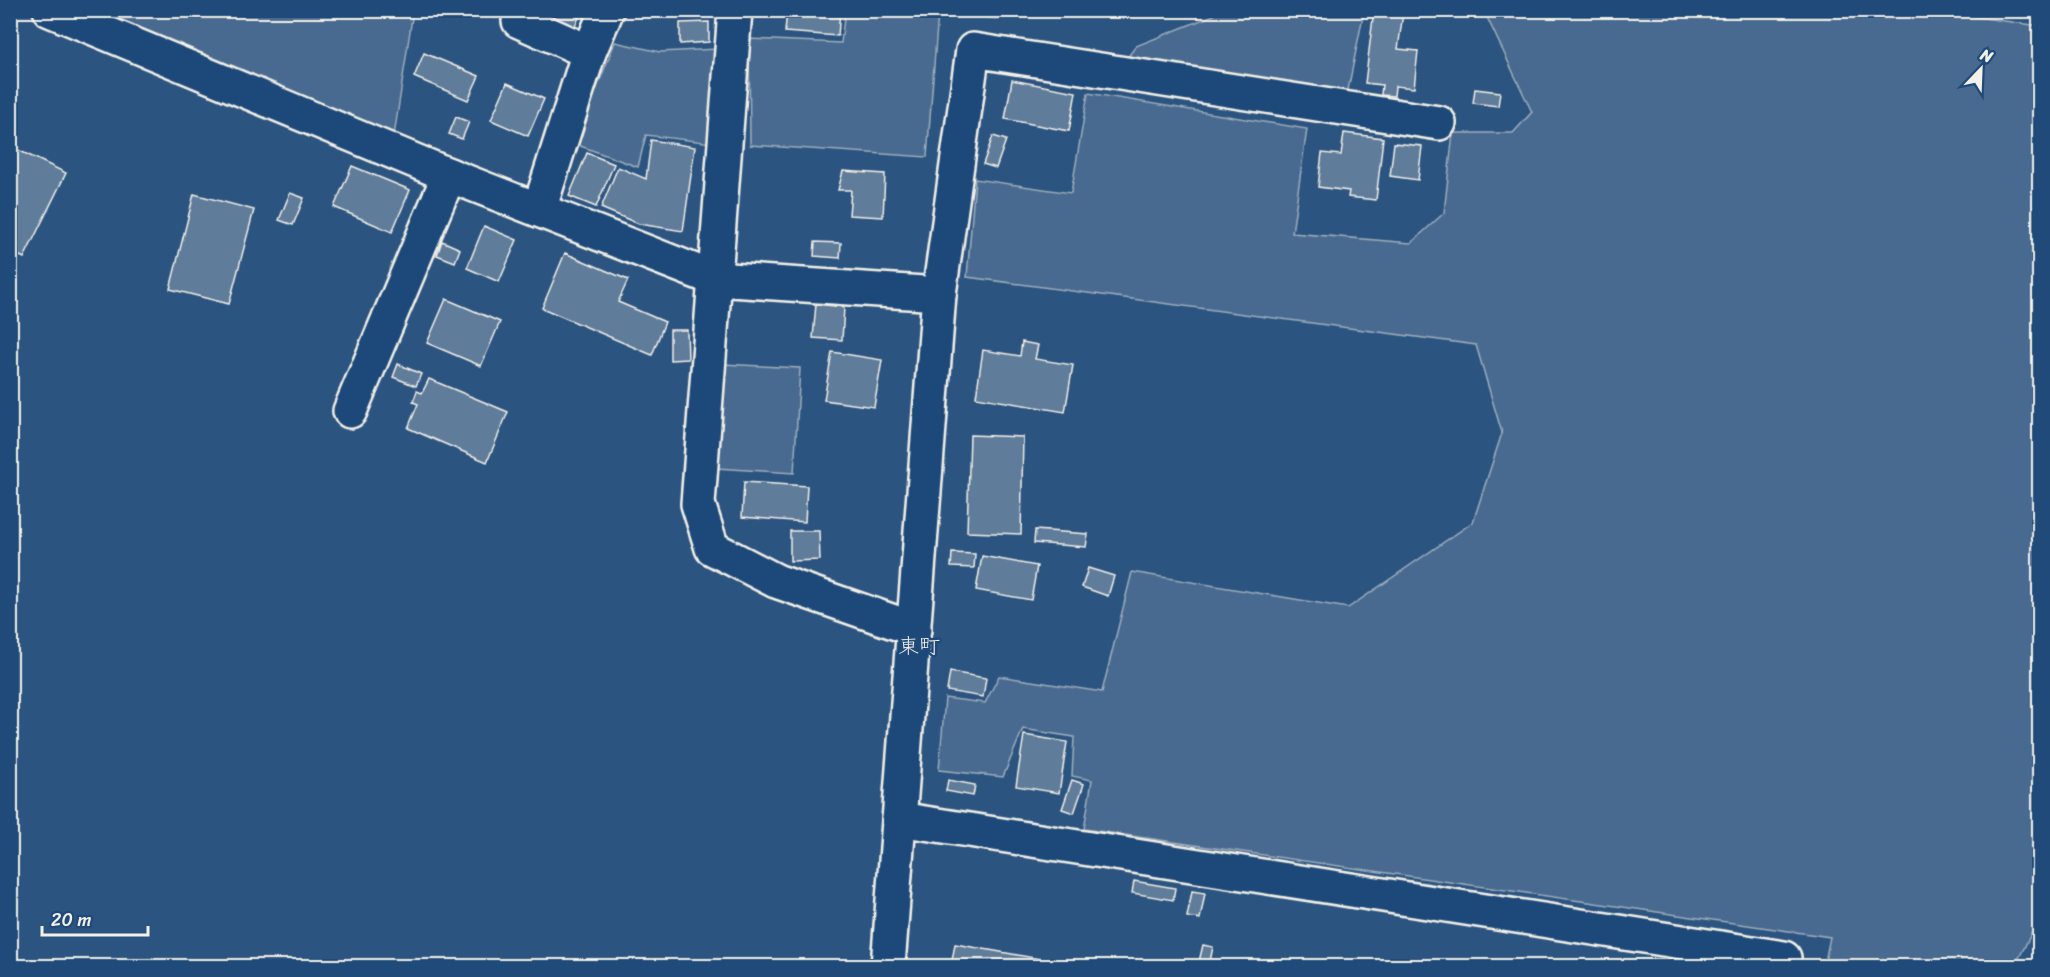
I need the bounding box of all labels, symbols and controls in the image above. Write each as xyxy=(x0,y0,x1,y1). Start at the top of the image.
north arrow xyxy=(1951,39,2011,99)
text: N xyxy=(1975,40,1998,72)
district label: 東町 xyxy=(898,627,940,665)
scale bar xyxy=(42,899,148,937)
text: 20 m xyxy=(51,904,91,936)

